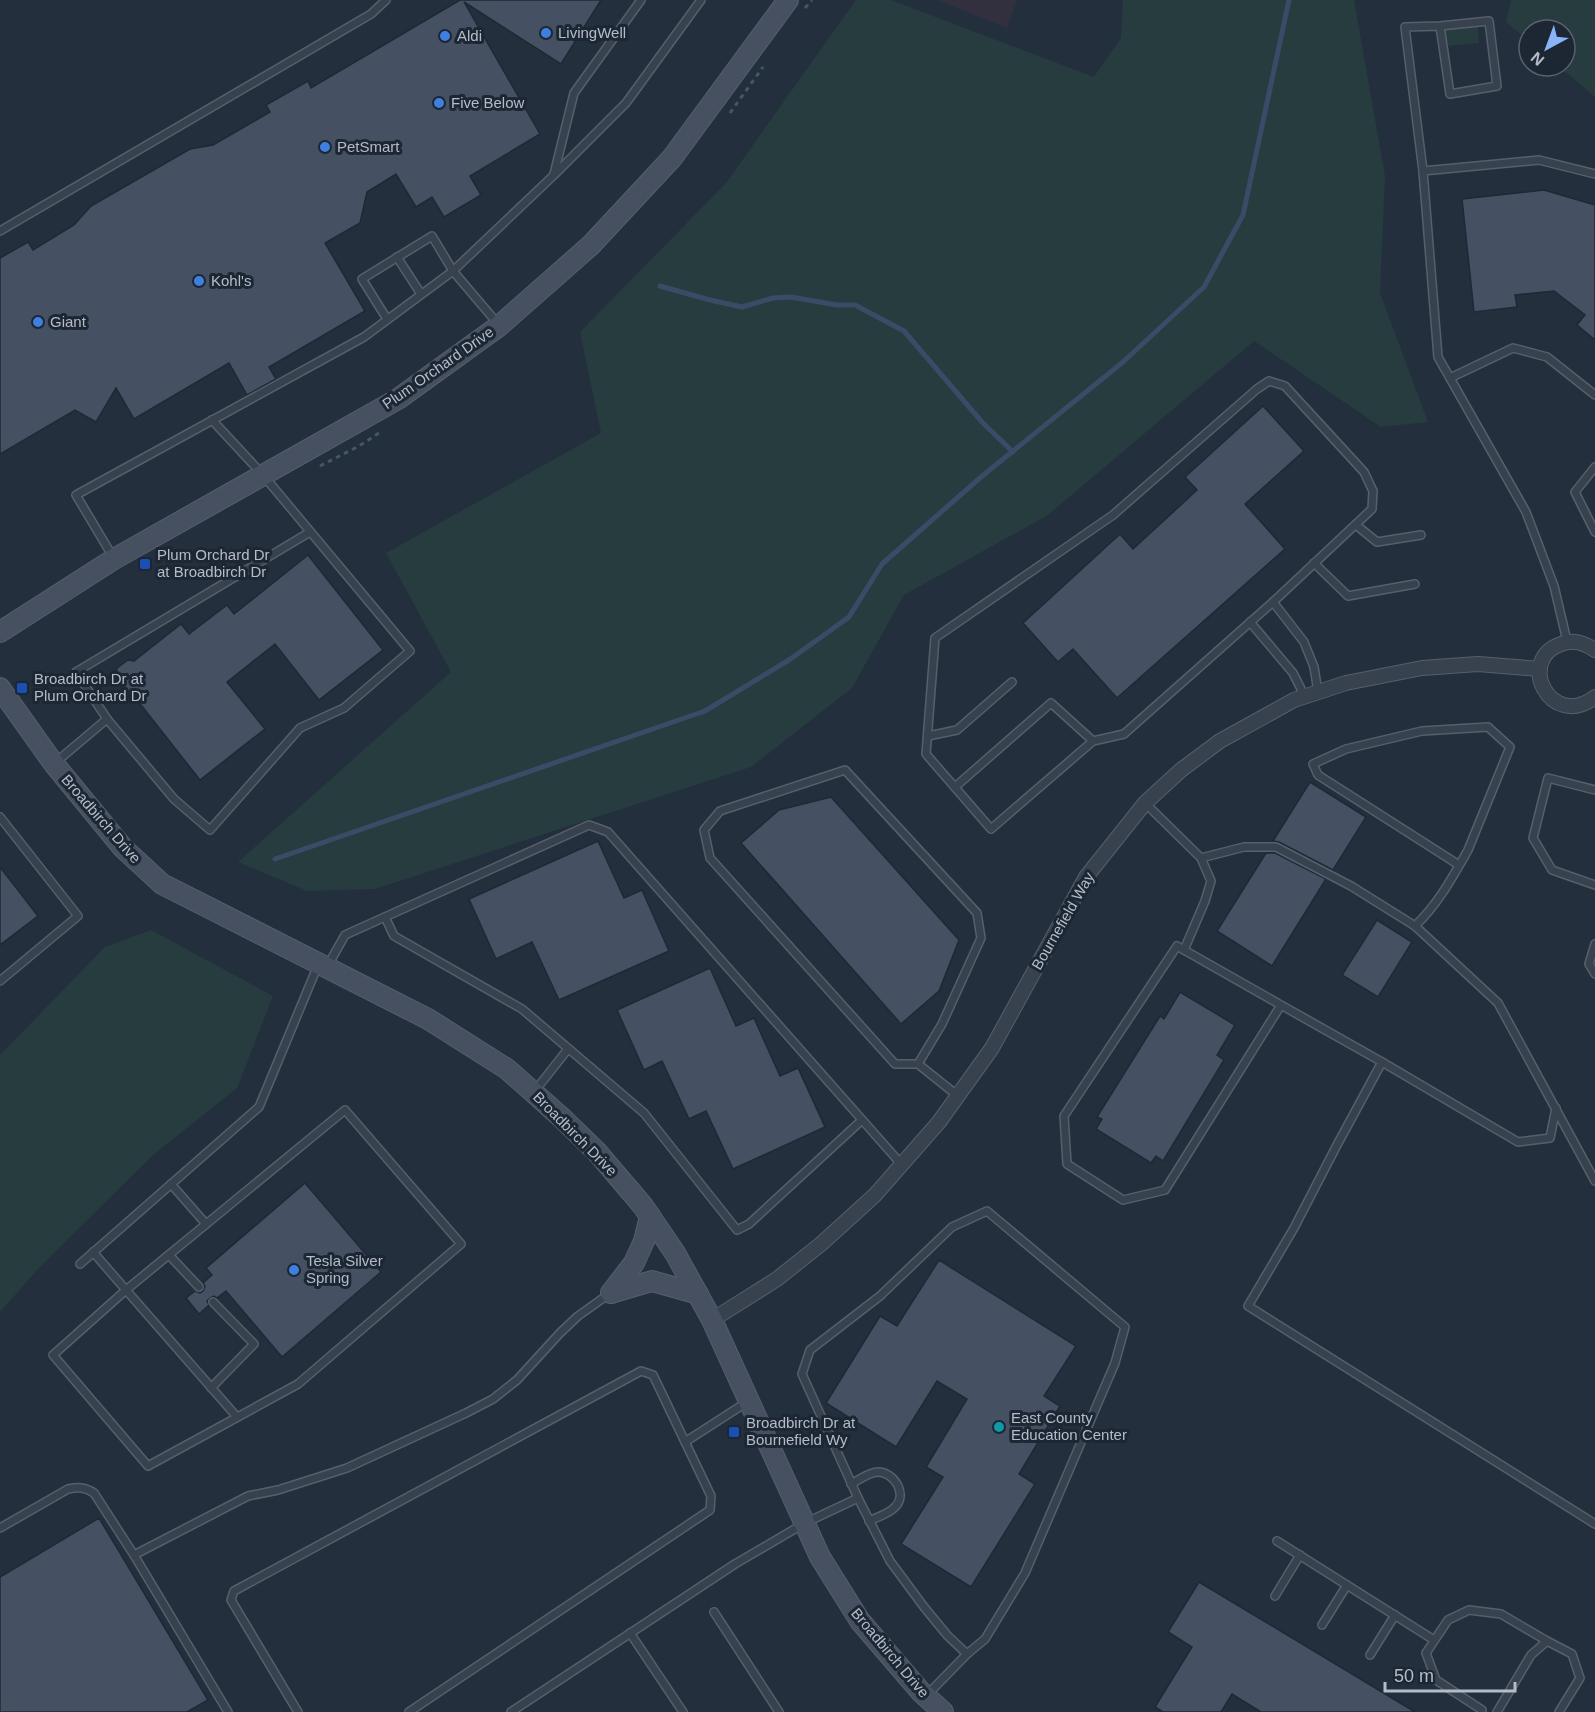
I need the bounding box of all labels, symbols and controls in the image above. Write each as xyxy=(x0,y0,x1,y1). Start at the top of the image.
north arrow xyxy=(1517,18,1577,78)
place label: LivingWell xyxy=(558,24,626,41)
marker: LivingWell xyxy=(539,26,553,40)
place label: Aldi xyxy=(457,27,482,44)
marker: Aldi xyxy=(438,29,452,43)
text: N xyxy=(1528,49,1547,69)
place label: Five Below xyxy=(451,94,525,111)
marker: Five Below xyxy=(432,96,446,110)
place label: PetSmart xyxy=(337,138,400,155)
marker: PetSmart xyxy=(318,140,332,154)
place label: Kohl's xyxy=(211,272,251,289)
marker: Kohl's xyxy=(192,274,206,288)
place label: Giant xyxy=(50,313,87,330)
marker: Giant xyxy=(31,315,45,329)
street label: Plum Orchard Drive xyxy=(379,323,497,412)
place label: Plum Orchard Dr at Broadbirch Dr xyxy=(157,546,270,580)
marker: Plum Orchard Dr at Broadbirch Dr xyxy=(138,557,152,571)
place label: Broadbirch Dr at Plum Orchard Dr xyxy=(34,670,147,704)
marker: Broadbirch Dr at Plum Orchard Dr xyxy=(15,681,29,695)
street label: Broadbirch Drive xyxy=(58,771,144,866)
street label: Bournefield Way xyxy=(1028,869,1098,972)
street label: Broadbirch Drive xyxy=(530,1088,621,1179)
place label: Tesla Silver Spring xyxy=(306,1252,383,1286)
marker: Tesla Silver Spring xyxy=(287,1263,301,1277)
place label: East County Education Center xyxy=(1011,1409,1127,1443)
place label: Broadbirch Dr at Bournefield Wy xyxy=(746,1414,856,1448)
marker: East County Education Center xyxy=(992,1420,1006,1434)
marker: Broadbirch Dr at Bournefield Wy xyxy=(727,1425,741,1439)
street label: Broadbirch Drive xyxy=(848,1604,933,1701)
scale bar xyxy=(1385,1655,1516,1693)
text: 50 m xyxy=(1394,1666,1434,1686)

